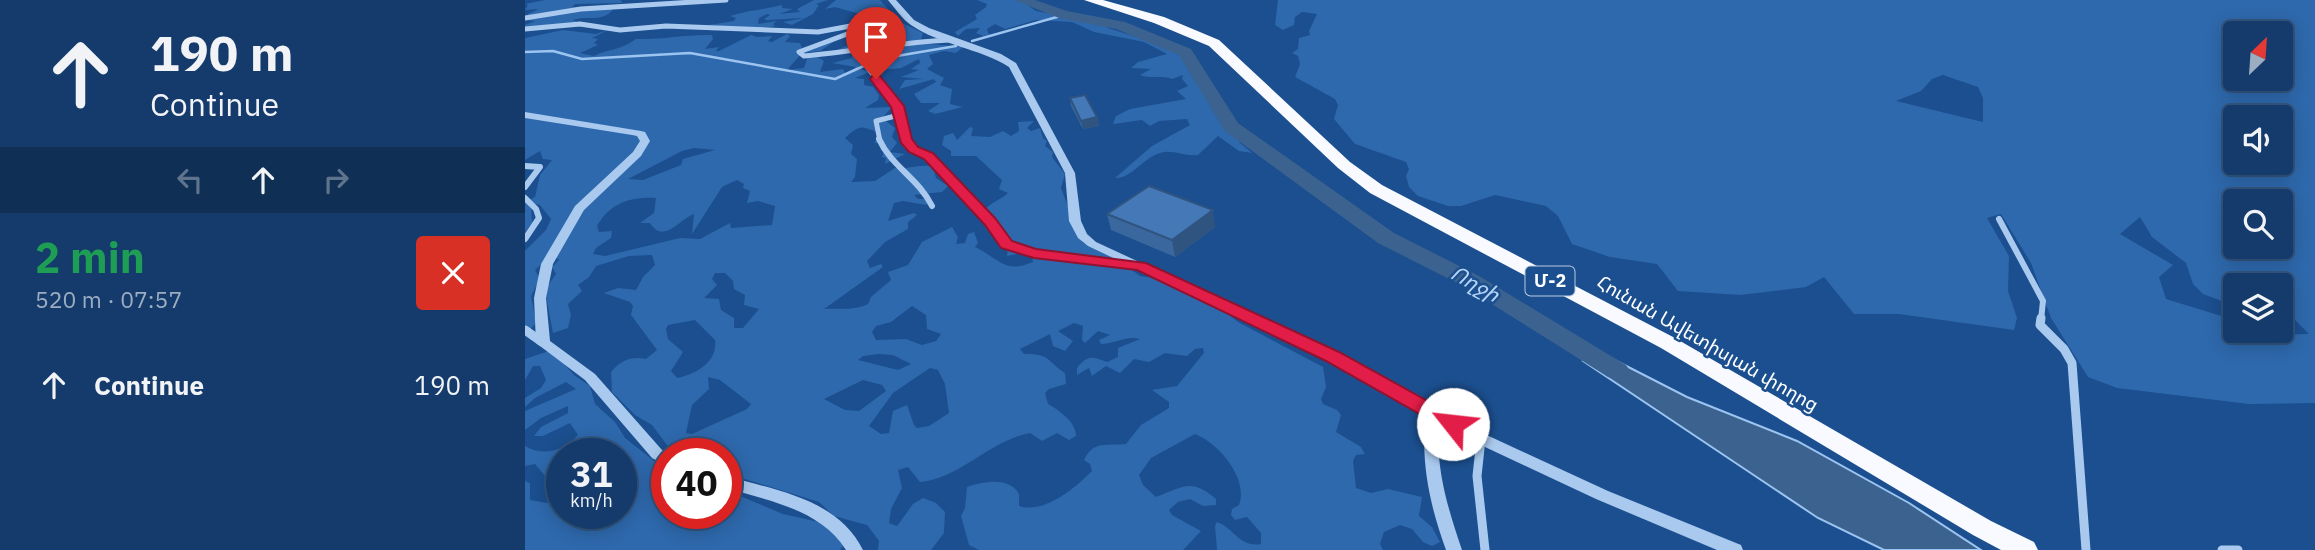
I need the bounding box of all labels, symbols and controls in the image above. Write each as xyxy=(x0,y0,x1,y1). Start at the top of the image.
pin xyxy=(846,7,906,79)
icon: arrive xyxy=(857,18,895,56)
text: 190 m xyxy=(150,21,294,84)
north arrow xyxy=(2223,21,2293,91)
map controls xyxy=(2223,21,2293,343)
icon: ahead xyxy=(35,28,126,119)
text: Continue xyxy=(150,83,279,125)
button: sound xyxy=(2223,105,2293,175)
icon: left xyxy=(171,161,209,199)
icon: ahead xyxy=(244,161,282,199)
icon: right xyxy=(317,161,355,199)
button: search xyxy=(2223,189,2293,259)
text: 2 min xyxy=(35,230,145,285)
button: close xyxy=(416,236,490,310)
water label: Ողջի xyxy=(1446,258,1505,308)
road number: Մ-2 xyxy=(1525,267,1575,296)
street label: Հունան Ավետիսյան փողոց xyxy=(1593,270,1823,416)
button: layers xyxy=(2223,273,2293,343)
text: 520 m · 07:57 xyxy=(35,284,182,314)
icon: ahead xyxy=(35,366,73,404)
text: Continue xyxy=(94,368,204,402)
text: 190 m xyxy=(414,368,490,402)
position arrow xyxy=(1416,387,1490,461)
speed limit sign: 40 xyxy=(651,438,742,529)
text: 31 xyxy=(570,451,613,497)
text: km/h xyxy=(570,489,613,512)

